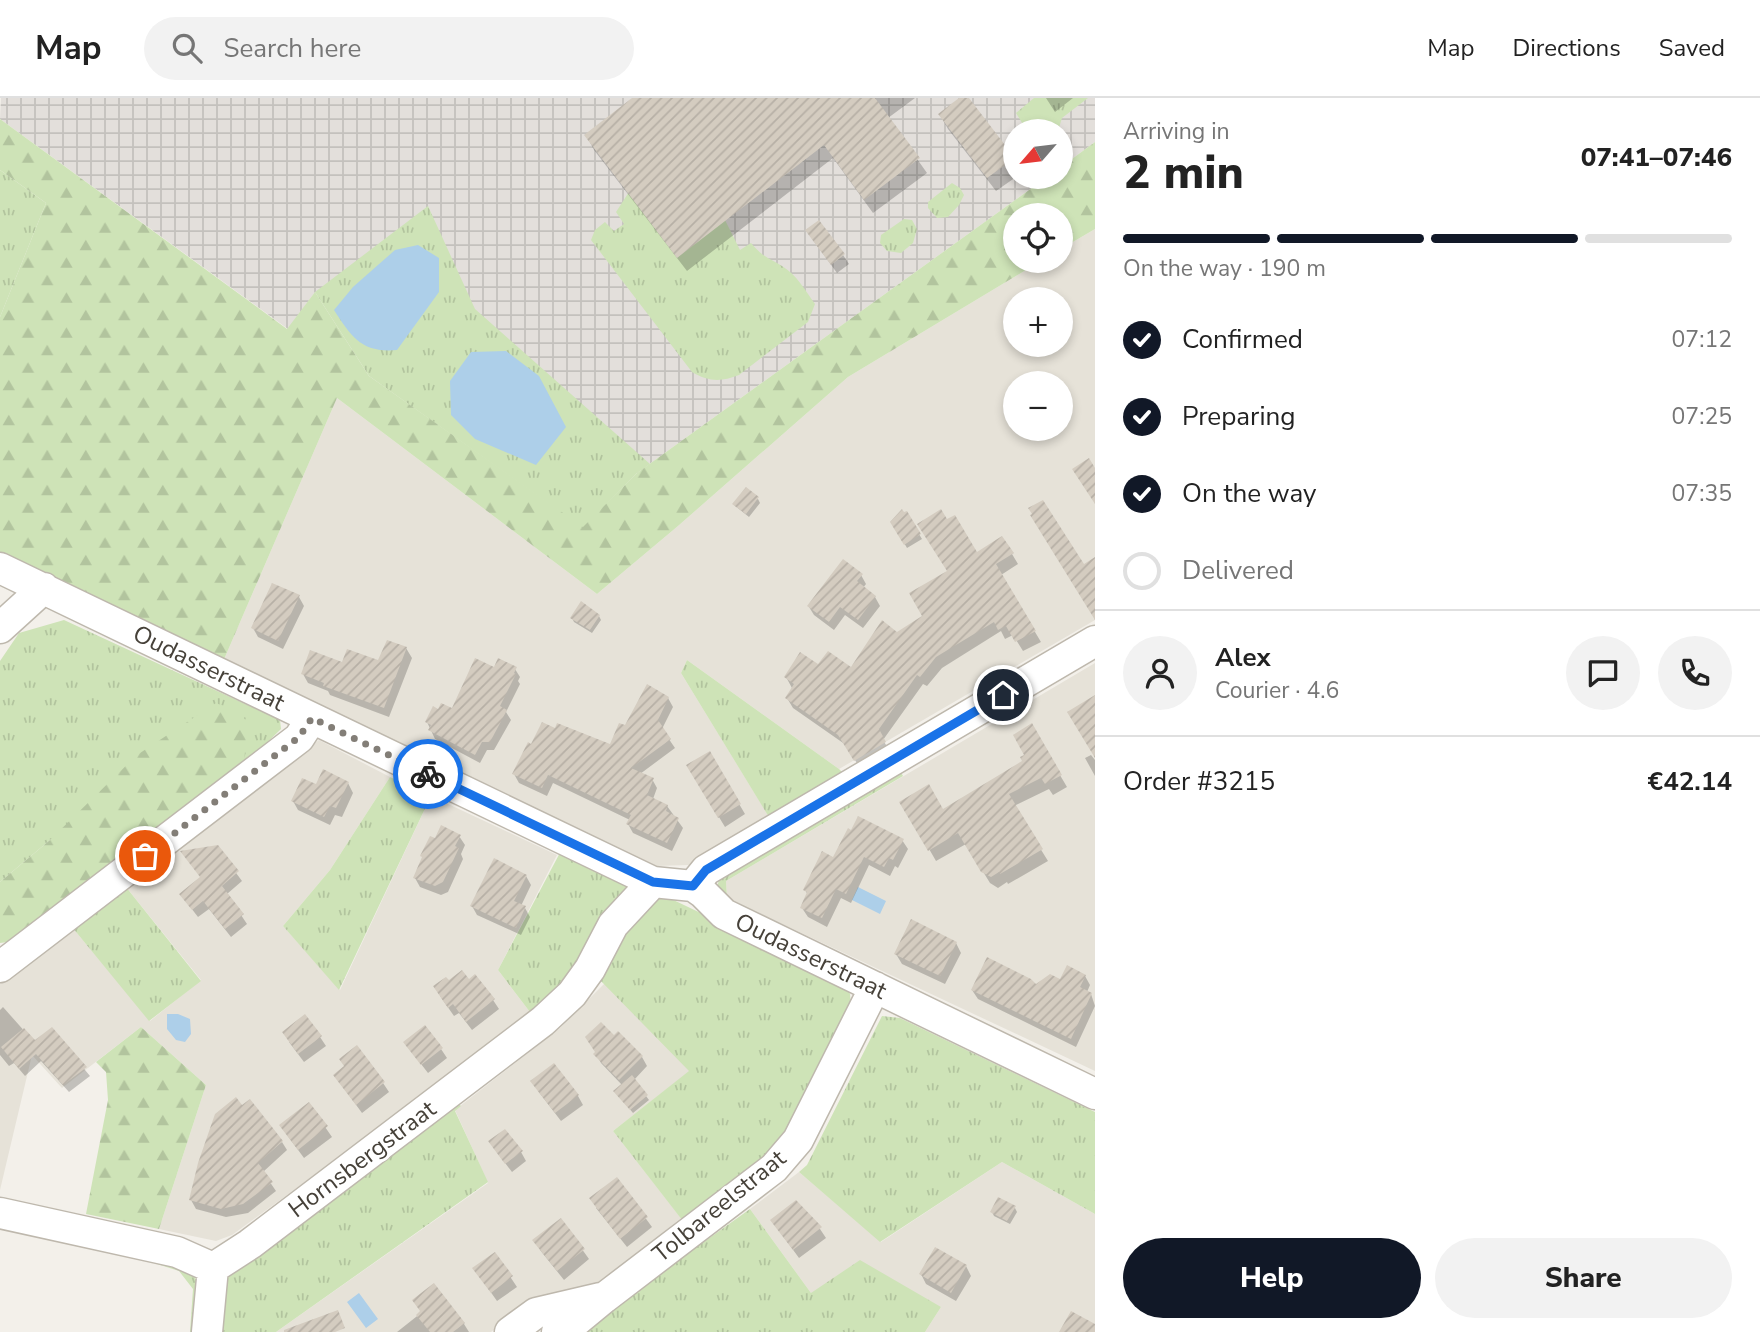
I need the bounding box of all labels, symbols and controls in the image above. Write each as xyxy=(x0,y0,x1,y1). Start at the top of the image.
search box xyxy=(144,17,634,80)
text: Map xyxy=(35,26,102,71)
icon: search xyxy=(168,29,206,67)
text: Search here xyxy=(224,31,361,66)
text: Map xyxy=(1427,32,1474,64)
text: Directions xyxy=(1512,32,1621,64)
text: Saved xyxy=(1659,32,1725,64)
text: Arriving in xyxy=(1123,116,1230,147)
north arrow xyxy=(1003,119,1073,189)
map controls xyxy=(1003,119,1073,441)
text: 07:41–07:46 xyxy=(1581,140,1732,175)
text: 2 min xyxy=(1123,141,1244,204)
button: locate xyxy=(1003,203,1073,273)
text: On the way · 190 m xyxy=(1123,253,1326,284)
button: + xyxy=(1003,287,1073,357)
icon: check xyxy=(1123,321,1161,359)
text: Confirmed xyxy=(1182,322,1303,357)
text: 07:12 xyxy=(1672,324,1732,355)
button: − xyxy=(1003,371,1073,441)
icon: check xyxy=(1123,398,1161,436)
text: Preparing xyxy=(1182,399,1295,434)
text: 07:25 xyxy=(1672,401,1732,432)
icon: check xyxy=(1123,475,1161,513)
text: On the way xyxy=(1182,476,1316,511)
text: 07:35 xyxy=(1672,478,1732,509)
text: Delivered xyxy=(1182,553,1294,588)
street label: Oudasserstraat xyxy=(128,617,291,719)
button: person xyxy=(1123,636,1197,710)
button: chat xyxy=(1566,636,1640,710)
button: phone xyxy=(1658,636,1732,710)
text: Alex xyxy=(1215,640,1271,675)
pin xyxy=(973,665,1033,725)
text: Courier · 4.6 xyxy=(1215,675,1339,706)
icon: home xyxy=(984,676,1022,714)
courier xyxy=(393,739,463,809)
icon: bike xyxy=(409,755,447,793)
text: Order #3215 xyxy=(1123,764,1275,799)
text: €42.14 xyxy=(1648,764,1732,799)
pin xyxy=(115,826,175,886)
icon: bag xyxy=(126,837,164,875)
street label: Oudasserstraat xyxy=(730,905,893,1007)
street label: Hornsbergstraat xyxy=(282,1093,443,1225)
street label: Tolbareelstraat xyxy=(646,1142,793,1270)
button: Help xyxy=(1123,1238,1421,1318)
button: Share xyxy=(1435,1238,1732,1318)

